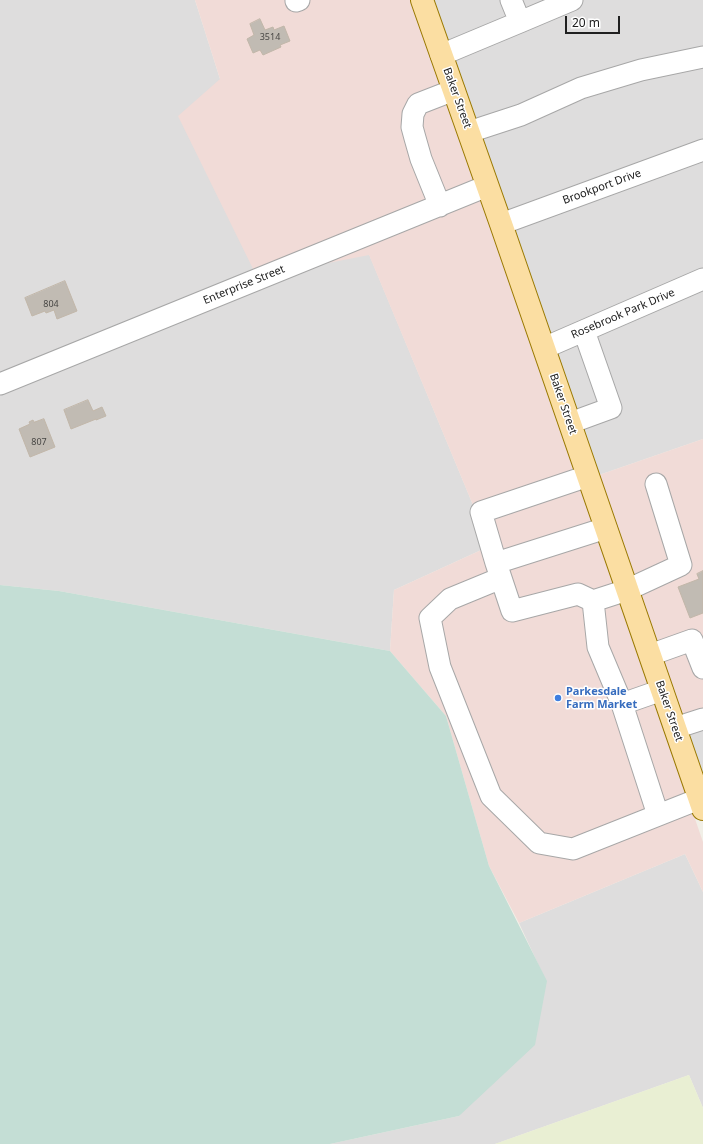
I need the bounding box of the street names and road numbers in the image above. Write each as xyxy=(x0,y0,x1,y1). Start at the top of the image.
street label: Baker Street xyxy=(440,66,474,130)
street label: Brookport Drive xyxy=(561,167,643,207)
street label: Enterprise Street xyxy=(201,263,287,307)
street label: Rosebrook Park Drive xyxy=(569,286,677,342)
street label: Baker Street xyxy=(546,372,580,436)
street label: Baker Street xyxy=(652,679,686,743)

